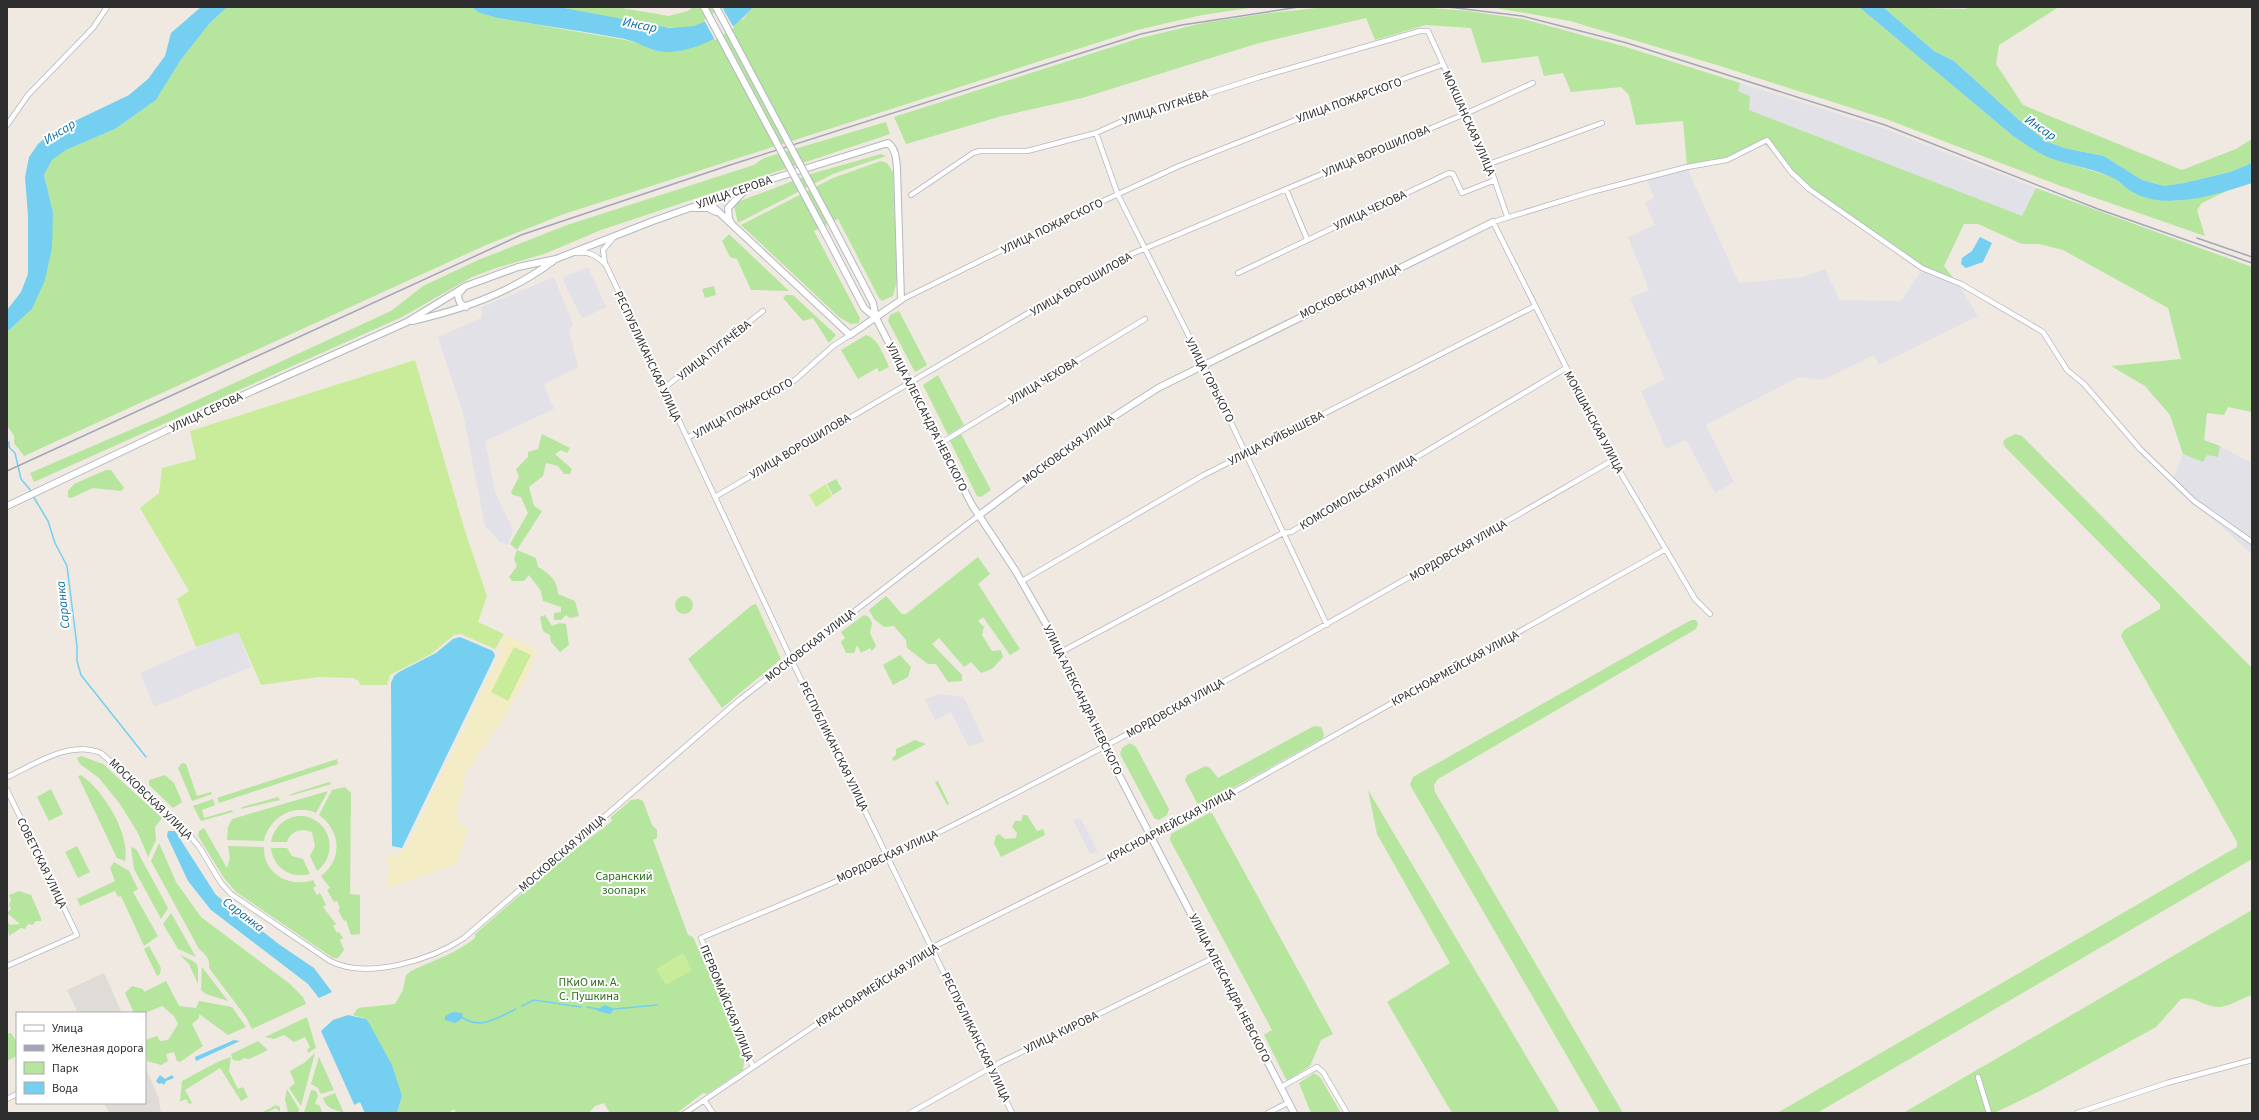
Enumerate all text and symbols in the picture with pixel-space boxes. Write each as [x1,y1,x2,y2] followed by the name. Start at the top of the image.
[621,13,659,37] water label: Инсар
[1438,68,1500,179] street label: МОКШАНСКАЯ УЛИЦА
[1294,73,1404,128] street label: УЛИЦА ПОЖАРСКОГО
[1120,85,1211,129] street label: УЛИЦА ПУГАЧЁВА
[2021,111,2060,145] water label: Инсар
[40,115,79,149] water label: Инсар
[1320,121,1433,182] street label: УЛИЦА ВОРОШИЛОВА
[694,171,775,213] street label: УЛИЦА СЕРОВА
[1331,186,1410,235] street label: УЛИЦА ЧЕХОВА
[998,194,1106,259] street label: УЛИЦА ПОЖАРСКОГО
[1027,248,1136,320] street label: УЛИЦА ВОРОШИЛОВА
[1297,259,1404,323] street label: МОСКОВСКАЯ УЛИЦА
[610,288,686,425] street label: РЕСПУБЛИКАНСКАЯ УЛИЦА
[674,316,755,385] street label: УЛИЦА ПУГАЧЁВА
[1181,335,1238,426] street label: УЛИЦА ГОРЬКОГО
[882,340,972,495] street label: УЛИЦА АЛЕКСАНДРА НЕВСКОГО
[1005,354,1082,409] street label: УЛИЦА ЧЕХОВА
[1559,368,1628,477] street label: МОКШАНСКАЯ УЛИЦА
[690,374,796,443] street label: УЛИЦА ПОЖАРСКОГО
[167,388,246,437] street label: УЛИЦА СЕРОВА
[1225,407,1327,470] street label: УЛИЦА КУЙБЫШЕВА
[747,409,854,483] street label: УЛИЦА ВОРОШИЛОВА
[1019,410,1118,489] street label: МОСКОВСКАЯ УЛИЦА
[1297,450,1420,534] street label: КОМСОМОЛЬСКАЯ УЛИЦА
[1406,515,1510,585] street label: МОРДОВСКАЯ УЛИЦА
[52,580,74,630] water label: Саранка
[762,604,859,686] street label: МОСКОВСКАЯ УЛИЦА
[1039,622,1126,778] street label: УЛИЦА АЛЕКСАНДРА НЕВСКОГО
[1389,626,1522,711] street label: КРАСНОАРМЕЙСКАЯ УЛИЦА
[1123,674,1228,742] street label: МОРДОВСКАЯ УЛИЦА
[795,679,873,814] street label: РЕСПУБЛИКАНСКАЯ УЛИЦА
[105,755,197,844] street label: МОСКОВСКАЯ УЛИЦА
[1104,784,1239,867] street label: КРАСНОАРМЕЙСКАЯ УЛИЦА
[515,811,610,896] street label: МОСКОВСКАЯ УЛИЦА
[12,815,71,912] street label: СОВЕТСКАЯ УЛИЦА
[834,825,941,887] street label: МОРДОВСКАЯ УЛИЦА
[595,868,653,899] park label: Саранский зоопарк
[219,893,268,936] water label: Саранка
[1185,911,1275,1066] street label: УЛИЦА АЛЕКСАНДРА НЕВСКОГО
[813,939,942,1032] street label: КРАСНОАРМЕЙСКАЯ УЛИЦА
[695,943,758,1064] street label: ПЕРВОМАЙСКАЯ УЛИЦА
[937,970,1015,1105] street label: РЕСПУБЛИКАНСКАЯ УЛИЦА
[558,974,620,1005] park label: ПКиО им. А. С. Пушкина
[1021,1007,1102,1058] street label: УЛИЦА КИРОВА
[16,1012,146,1104] legend
[52,1020,83,1037] text: Улица
[52,1040,144,1057] text: Железная дорога
[52,1060,78,1077] text: Парк
[52,1080,78,1097] text: Вода

